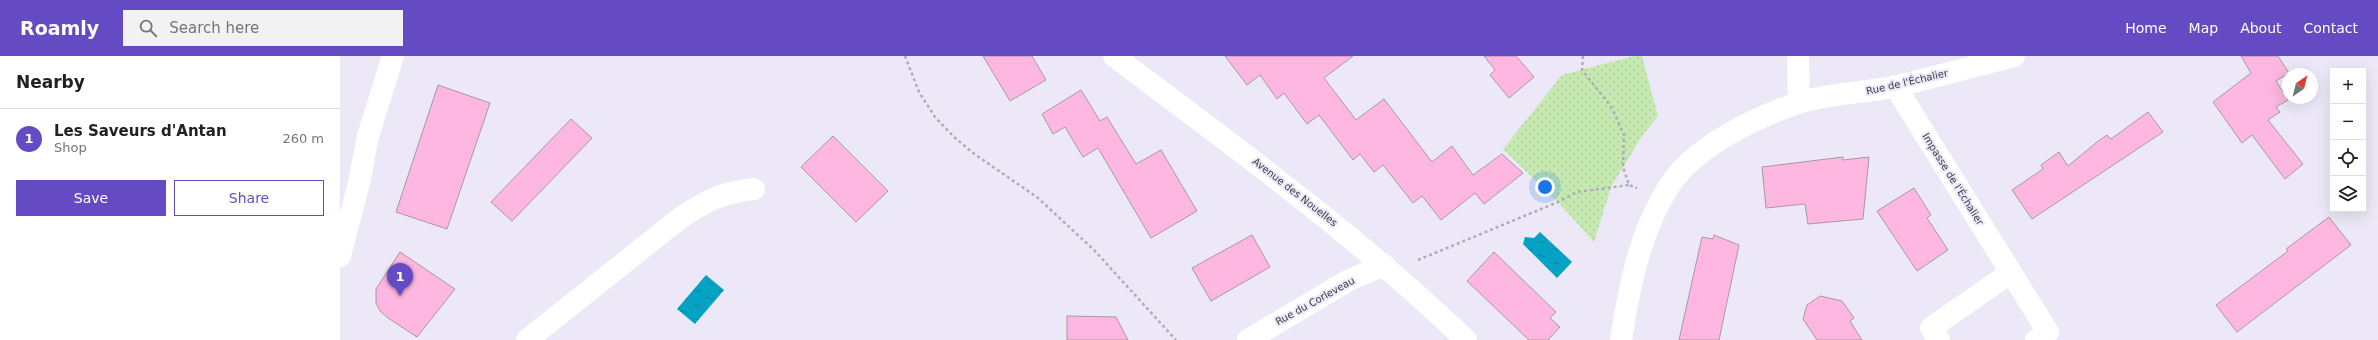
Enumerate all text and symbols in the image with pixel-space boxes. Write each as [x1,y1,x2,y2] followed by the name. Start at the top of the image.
[123,10,403,46] search box
[20,17,99,39] text: Roamly
[137,17,159,39] icon: search
[169,19,259,37] text: Search here
[2125,20,2167,36] text: Home
[2189,20,2218,36] text: Map
[2240,20,2282,36] text: About
[2304,20,2358,36] text: Contact
[1865,66,1950,97] street label: Rue de l'Échalier
[2282,68,2318,104] north arrow
[2330,68,2366,212] map controls
[2330,68,2366,104] button: +
[16,72,85,92] text: Nearby
[2330,104,2366,140] button: −
[54,122,227,140] text: Les Saveurs d'Antan
[24,131,34,146] text: 1
[282,131,324,146] text: 260 m
[1920,131,1987,228] street label: Impasse de l'Échalier
[54,140,87,155] text: Shop
[2330,140,2366,176] button: locate
[1251,156,1339,228] street label: Avenue des Nouelles
[2330,176,2366,212] button: layers
[1535,177,1555,197] your location
[16,180,166,216] button: Save
[174,180,324,216] button: Share
[387,263,413,296] pin: 1
[1274,275,1356,327] street label: Rue du Corleveau

